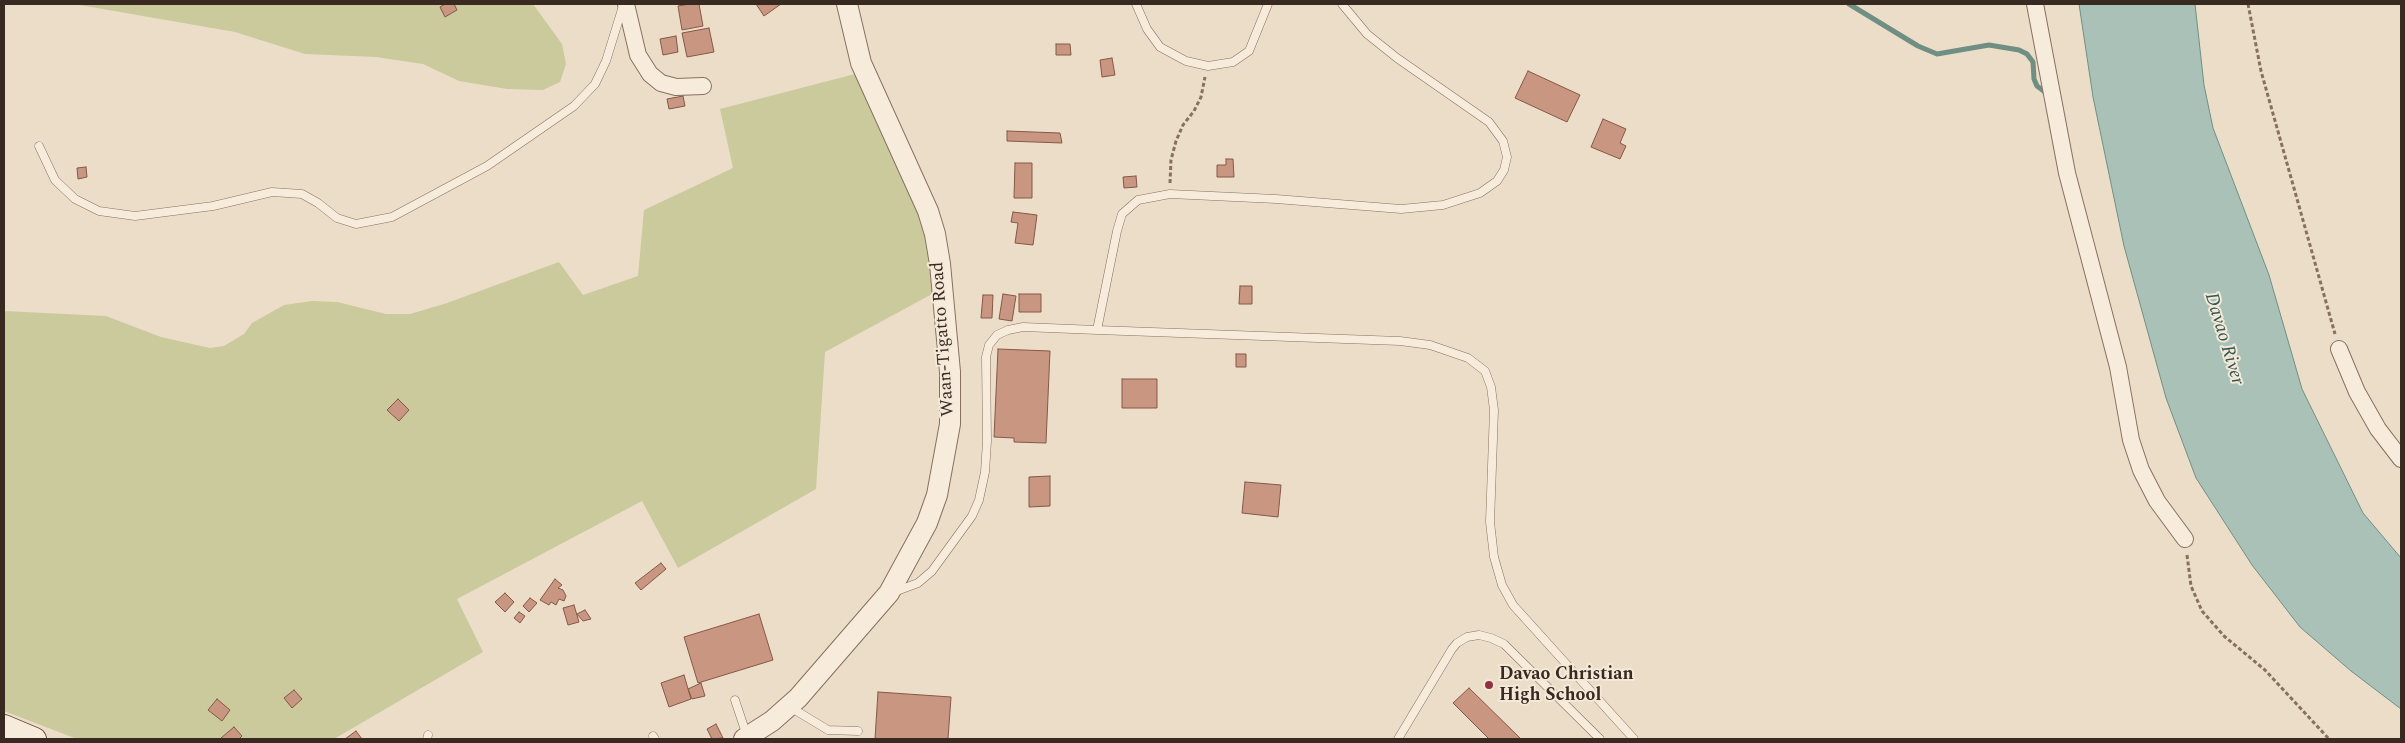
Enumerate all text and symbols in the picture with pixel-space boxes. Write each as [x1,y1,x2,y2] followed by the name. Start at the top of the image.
[928,261,960,417] street label: Waan-Tigatto Road
[2198,290,2248,388] water label: Davao River
[1499,664,1634,706] place label: Davao Christian High School
[1483,679,1495,691] marker: Davao Christian High School

